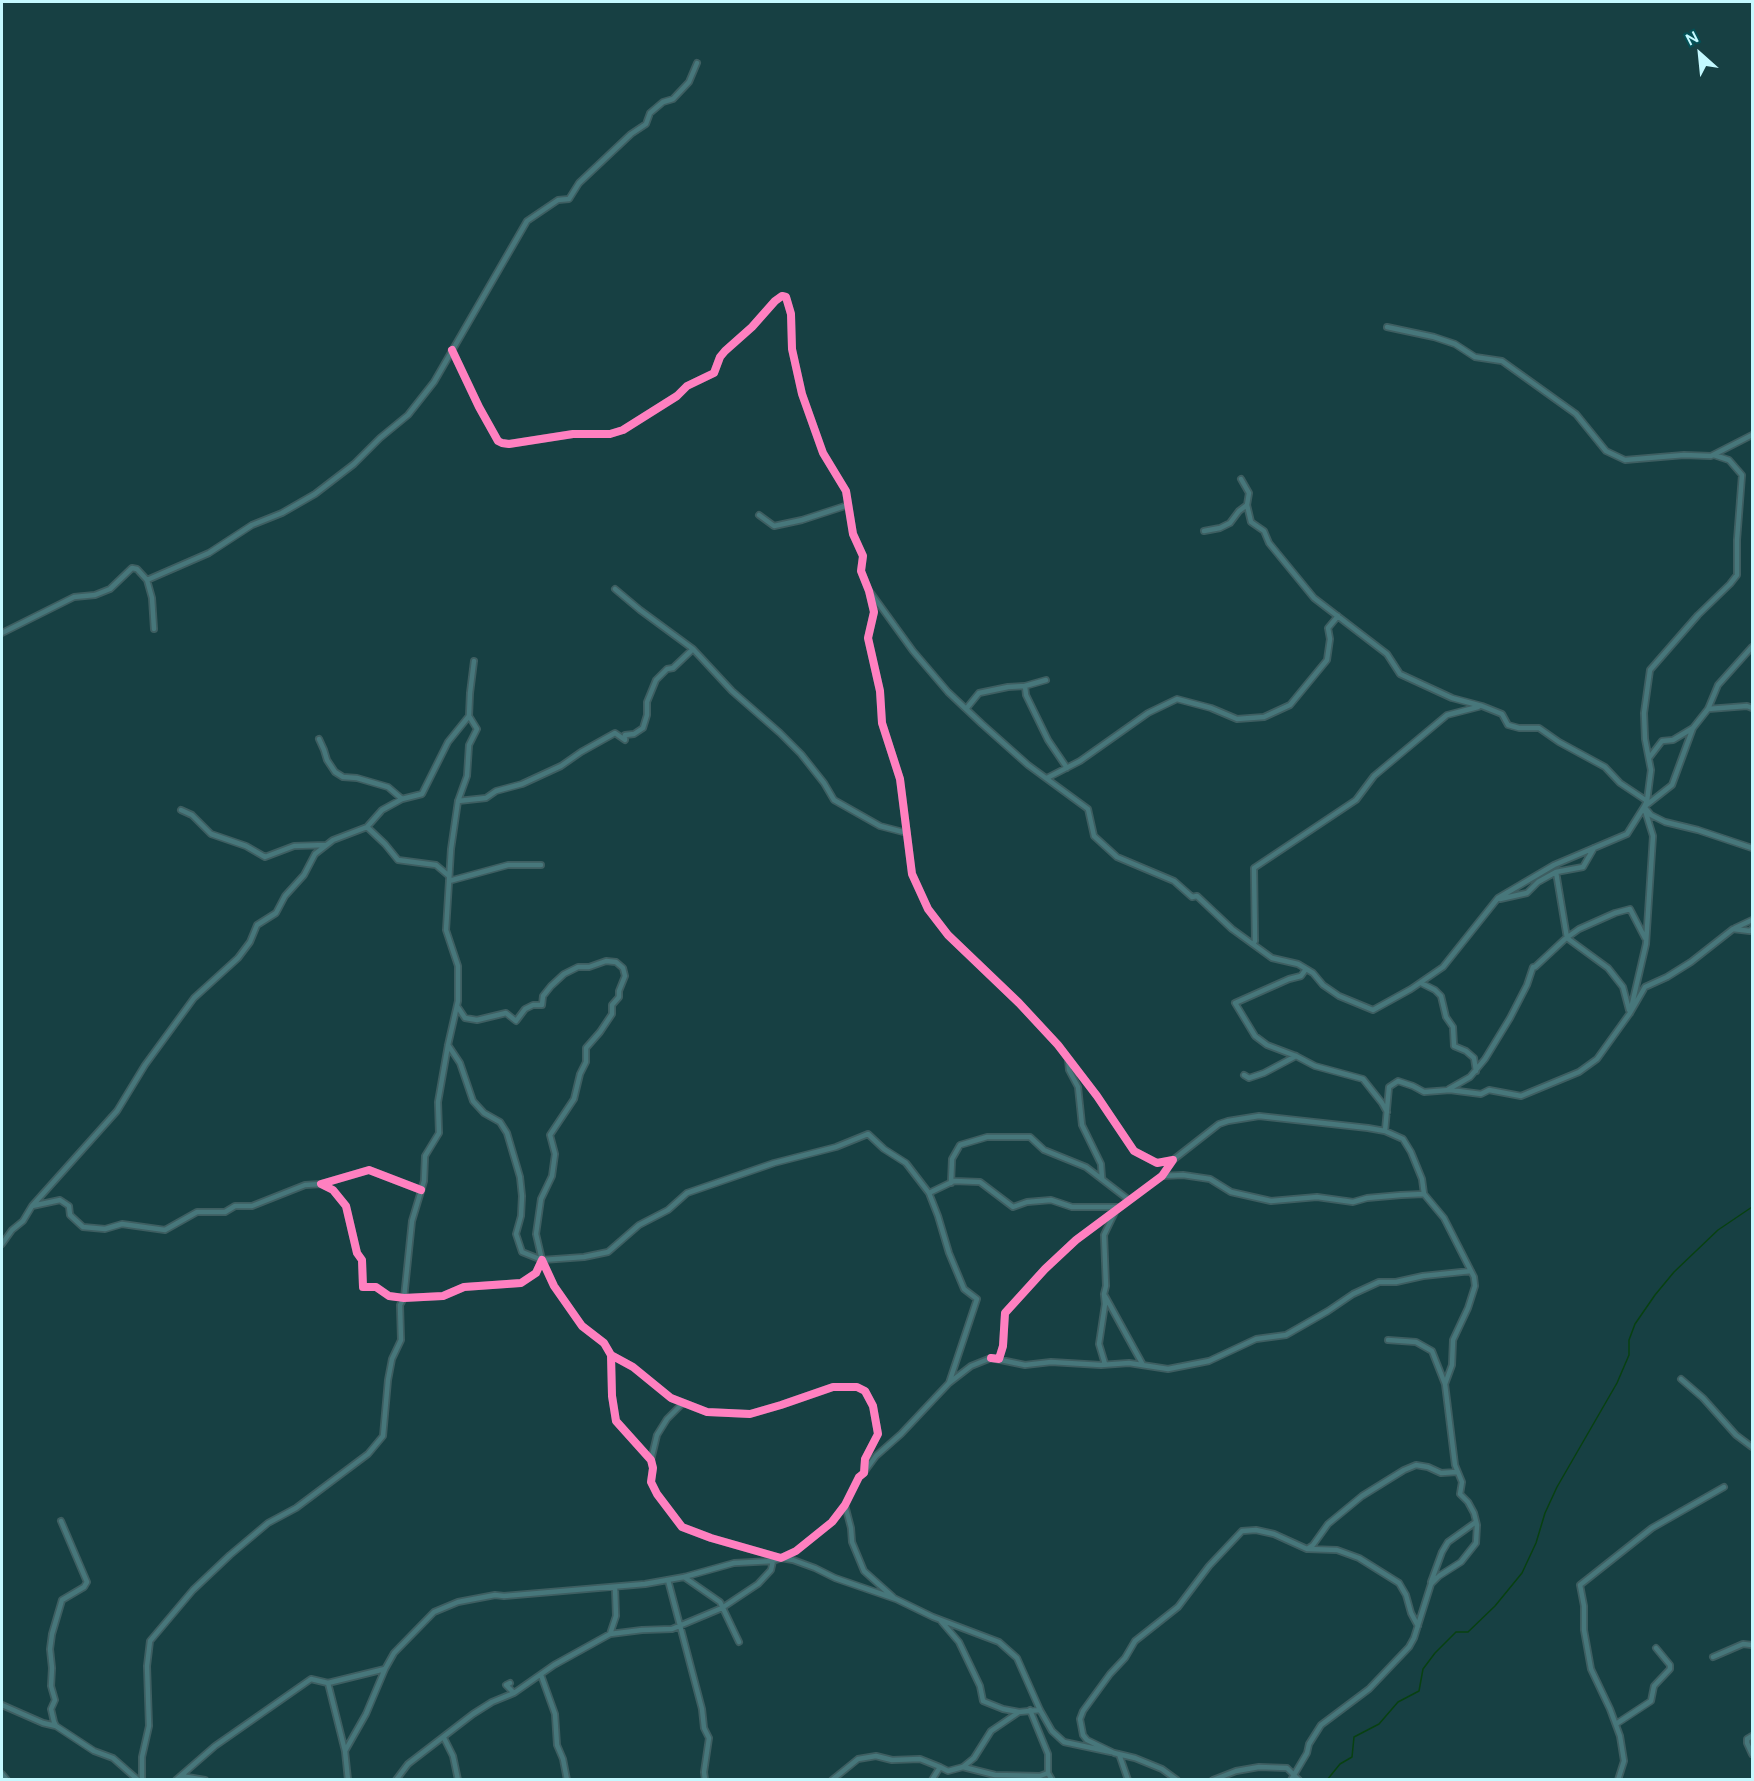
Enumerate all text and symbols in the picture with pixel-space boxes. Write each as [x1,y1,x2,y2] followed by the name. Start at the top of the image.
[1670,24,1730,84] north arrow
[1682,26,1702,50] text: N

